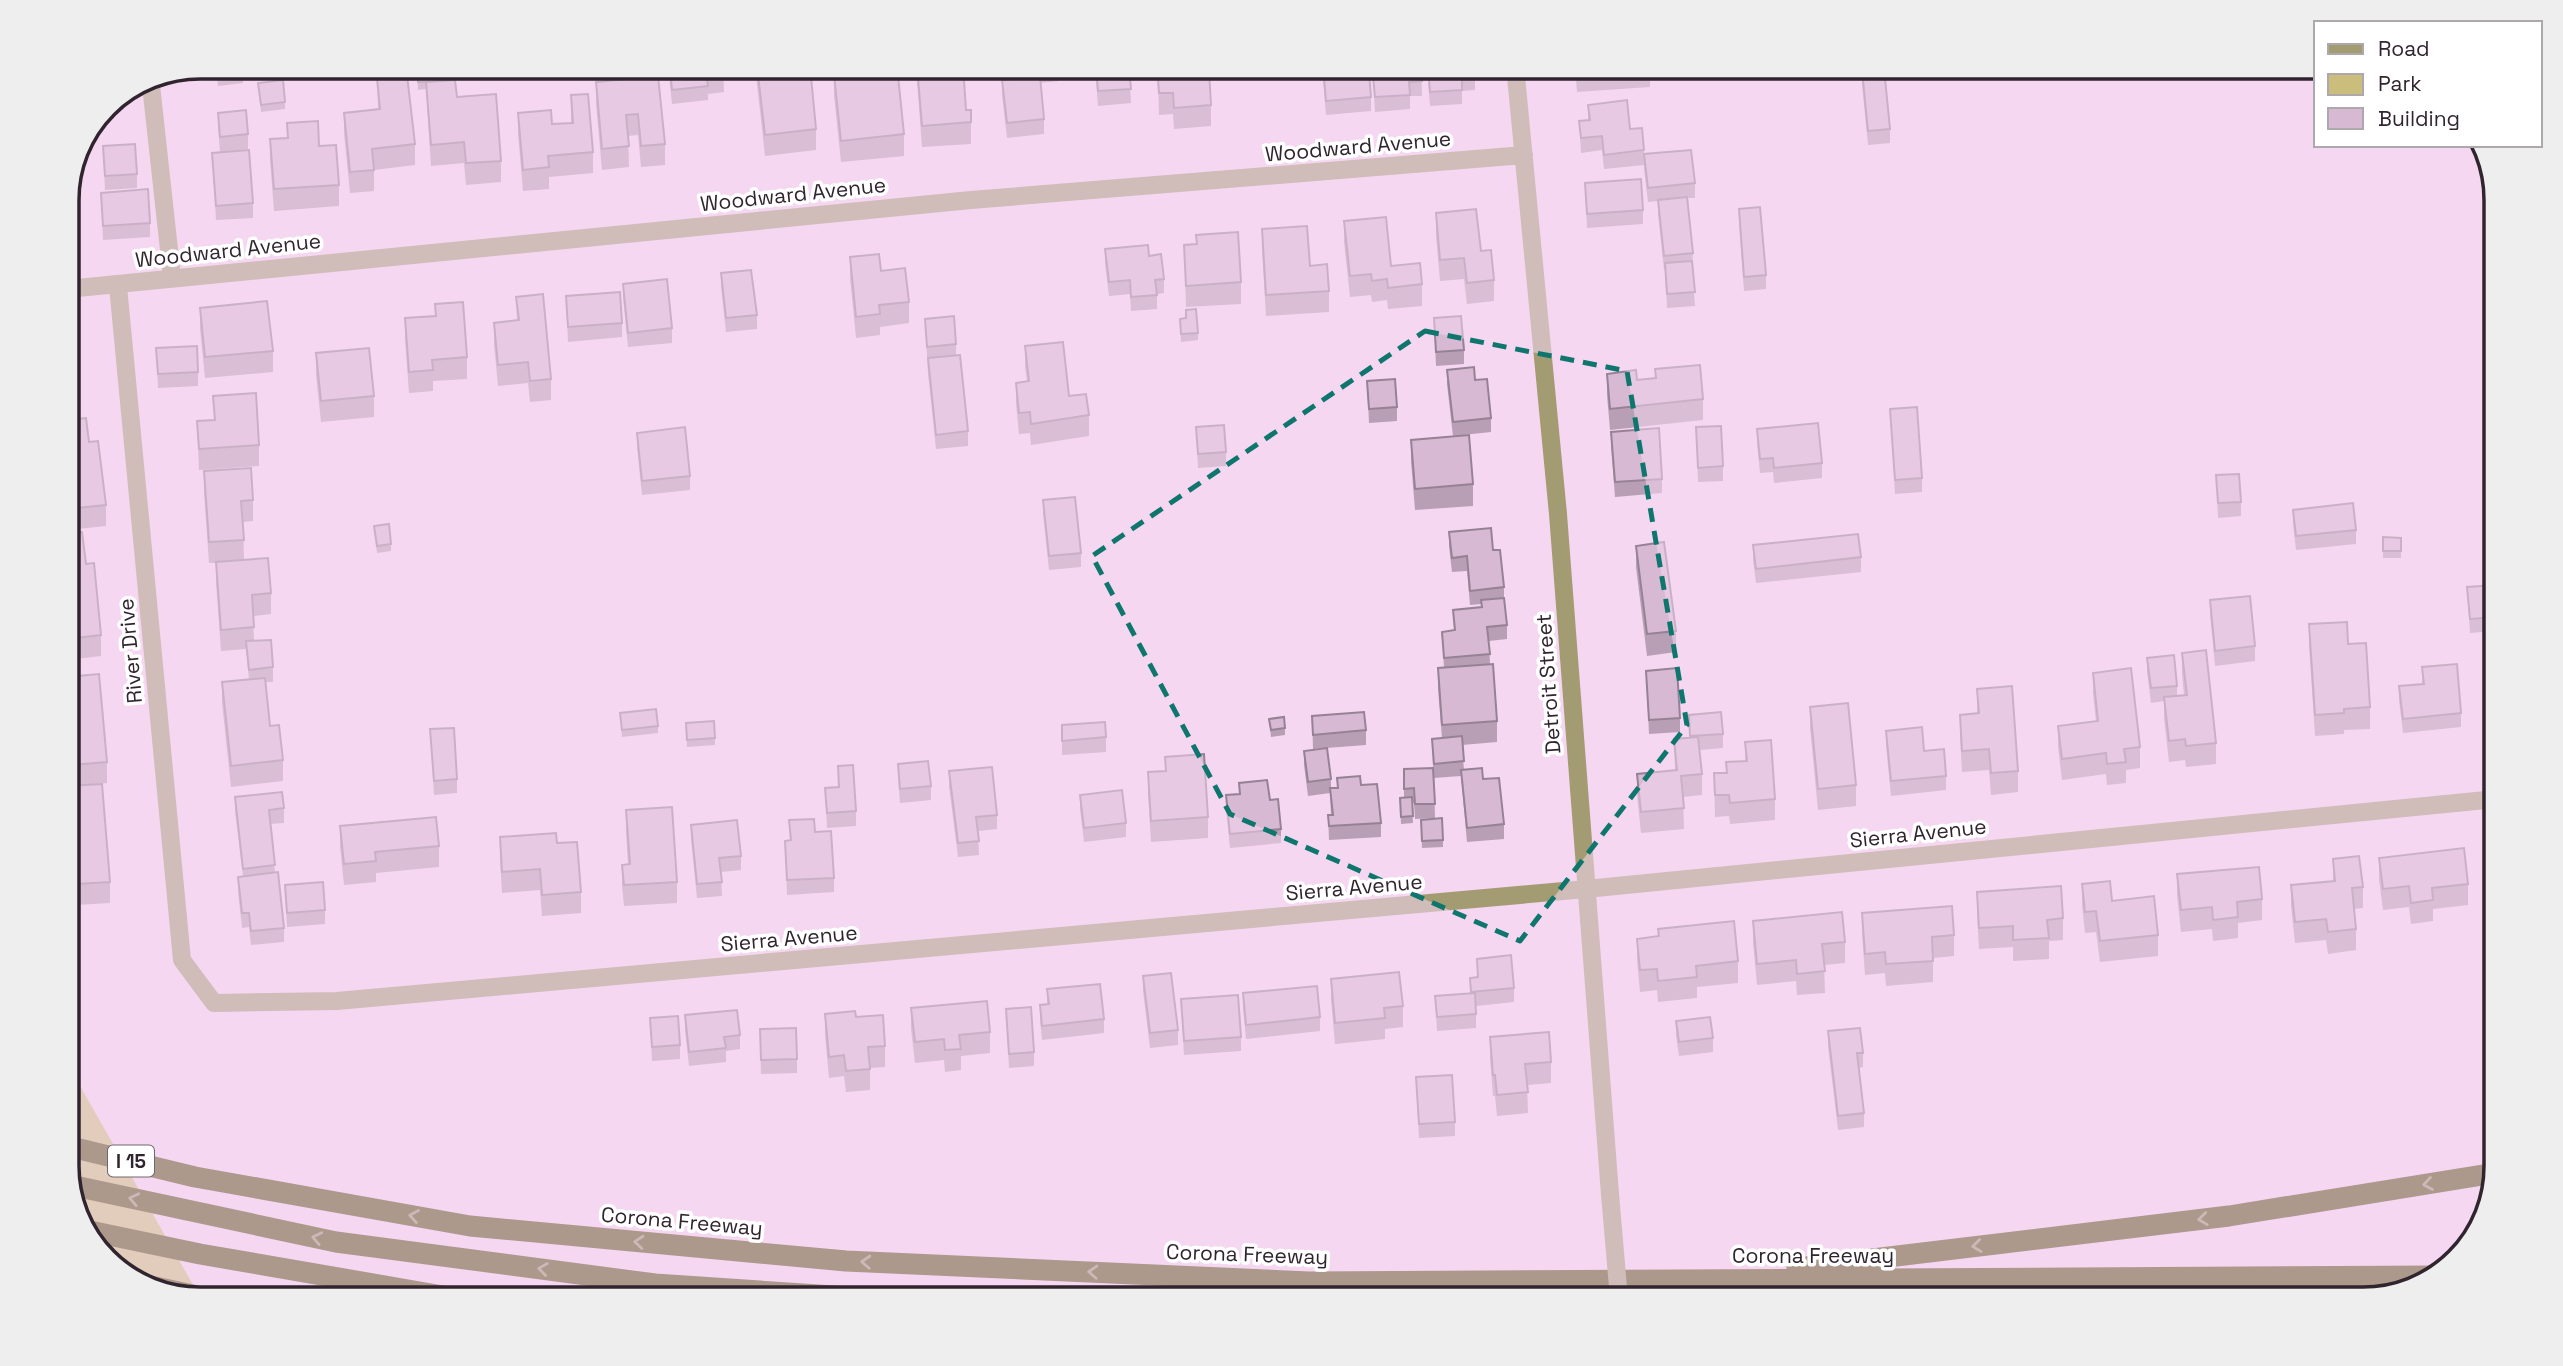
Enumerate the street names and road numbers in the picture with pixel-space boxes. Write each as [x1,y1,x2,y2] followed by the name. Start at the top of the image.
[1264,124,1452,168] street label: Woodward Avenue
[699,171,887,217] street label: Woodward Avenue
[134,227,322,273] street label: Woodward Avenue
[112,597,148,705] street label: River Drive
[1530,613,1566,755] street label: Detroit Street
[1848,812,1988,854] street label: Sierra Avenue
[1284,868,1424,906] street label: Sierra Avenue
[719,919,859,957] street label: Sierra Avenue
[108,1146,154,1176] road number: I 15
[600,1200,764,1242] street label: Corona Freeway
[1165,1238,1329,1270] street label: Corona Freeway
[1732,1242,1894,1269] street label: Corona Freeway

